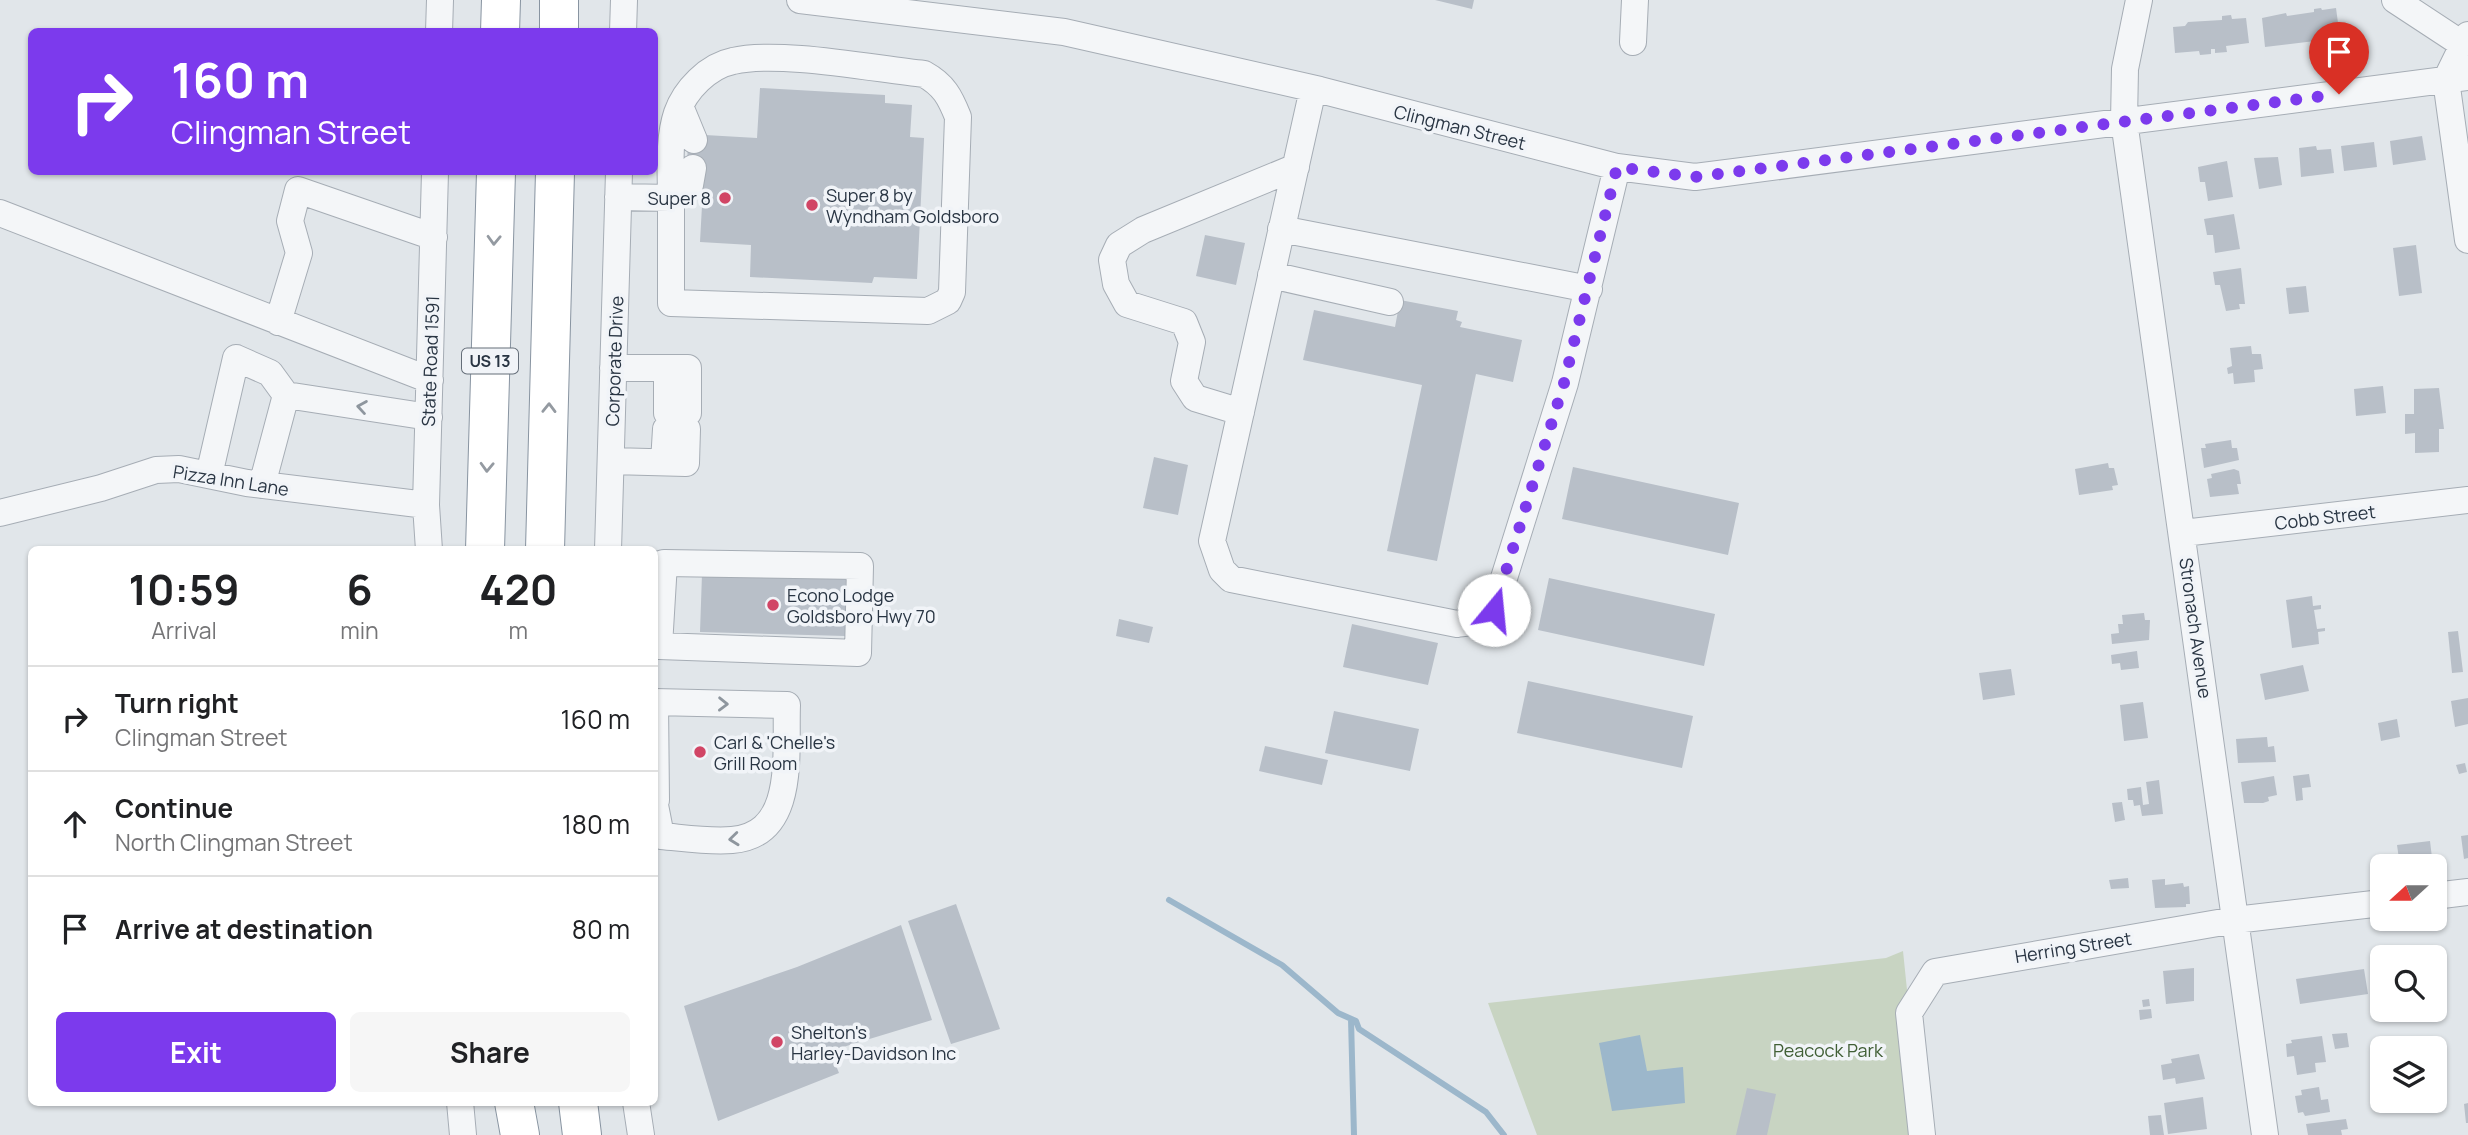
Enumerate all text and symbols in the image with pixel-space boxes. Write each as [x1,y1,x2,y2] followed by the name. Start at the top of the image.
[2309,22,2369,94] pin
[2320,33,2358,71] icon: arrive
[171,46,309,113] text: 160 m
[56,56,147,147] icon: right
[1392,99,1528,155] street label: Clingman Street
[171,110,411,154] text: Clingman Street
[826,183,999,228] place label: Super 8 by Wyndham Goldsboro
[647,186,711,210] place label: Super 8
[717,190,733,206] marker: Super 8
[804,197,820,213] marker: Super 8 by Wyndham Goldsboro
[486,235,502,245] one-way arrow
[416,295,444,427] street label: State Road 1591
[600,295,628,427] street label: Corporate Drive
[462,348,518,374] road number: US 13
[356,400,368,415] one-way arrow
[541,402,557,413] one-way arrow
[171,459,291,501] street label: Pizza Inn Lane
[480,462,495,473] one-way arrow
[2273,499,2377,535] street label: Cobb Street
[2174,556,2218,700] street label: Stronach Avenue
[129,560,240,618] text: 10:59
[346,560,373,618] text: 6
[479,560,557,618] text: 420
[1457,573,1531,647] position arrow
[787,583,936,628] place label: Econo Lodge Goldsboro Hwy 70
[765,597,781,613] marker: Econo Lodge Goldsboro Hwy 70
[151,614,217,646] text: Arrival
[340,614,379,646] text: min
[509,614,528,646] text: m
[115,685,239,721] text: Turn right
[717,696,728,711] one-way arrow
[56,700,94,738] icon: right
[561,701,630,737] text: 160 m
[115,721,288,753] text: Clingman Street
[714,730,835,775] place label: Carl & 'Chelle's Grill Room
[692,744,708,760] marker: Carl & 'Chelle's Grill Room
[115,790,233,826] text: Continue
[56,805,94,843] icon: ahead
[562,806,630,842] text: 180 m
[115,826,353,858] text: North Clingman Street
[728,831,740,846] one-way arrow
[2370,854,2446,931] north arrow
[2370,854,2447,1113] map controls
[56,910,94,948] icon: arrive
[115,911,373,947] text: Arrive at destination
[572,911,630,947] text: 80 m
[2013,926,2133,968] street label: Herring Street
[2370,945,2447,1022] button: search
[56,1012,336,1092] button: Exit
[350,1012,630,1092] button: Share
[791,1020,956,1065] place label: Shelton's Harley-Davidson Inc
[769,1034,785,1050] marker: Shelton's Harley-Davidson Inc
[2370,1036,2447,1113] button: layers
[1773,1038,1884,1062] park label: Peacock Park

